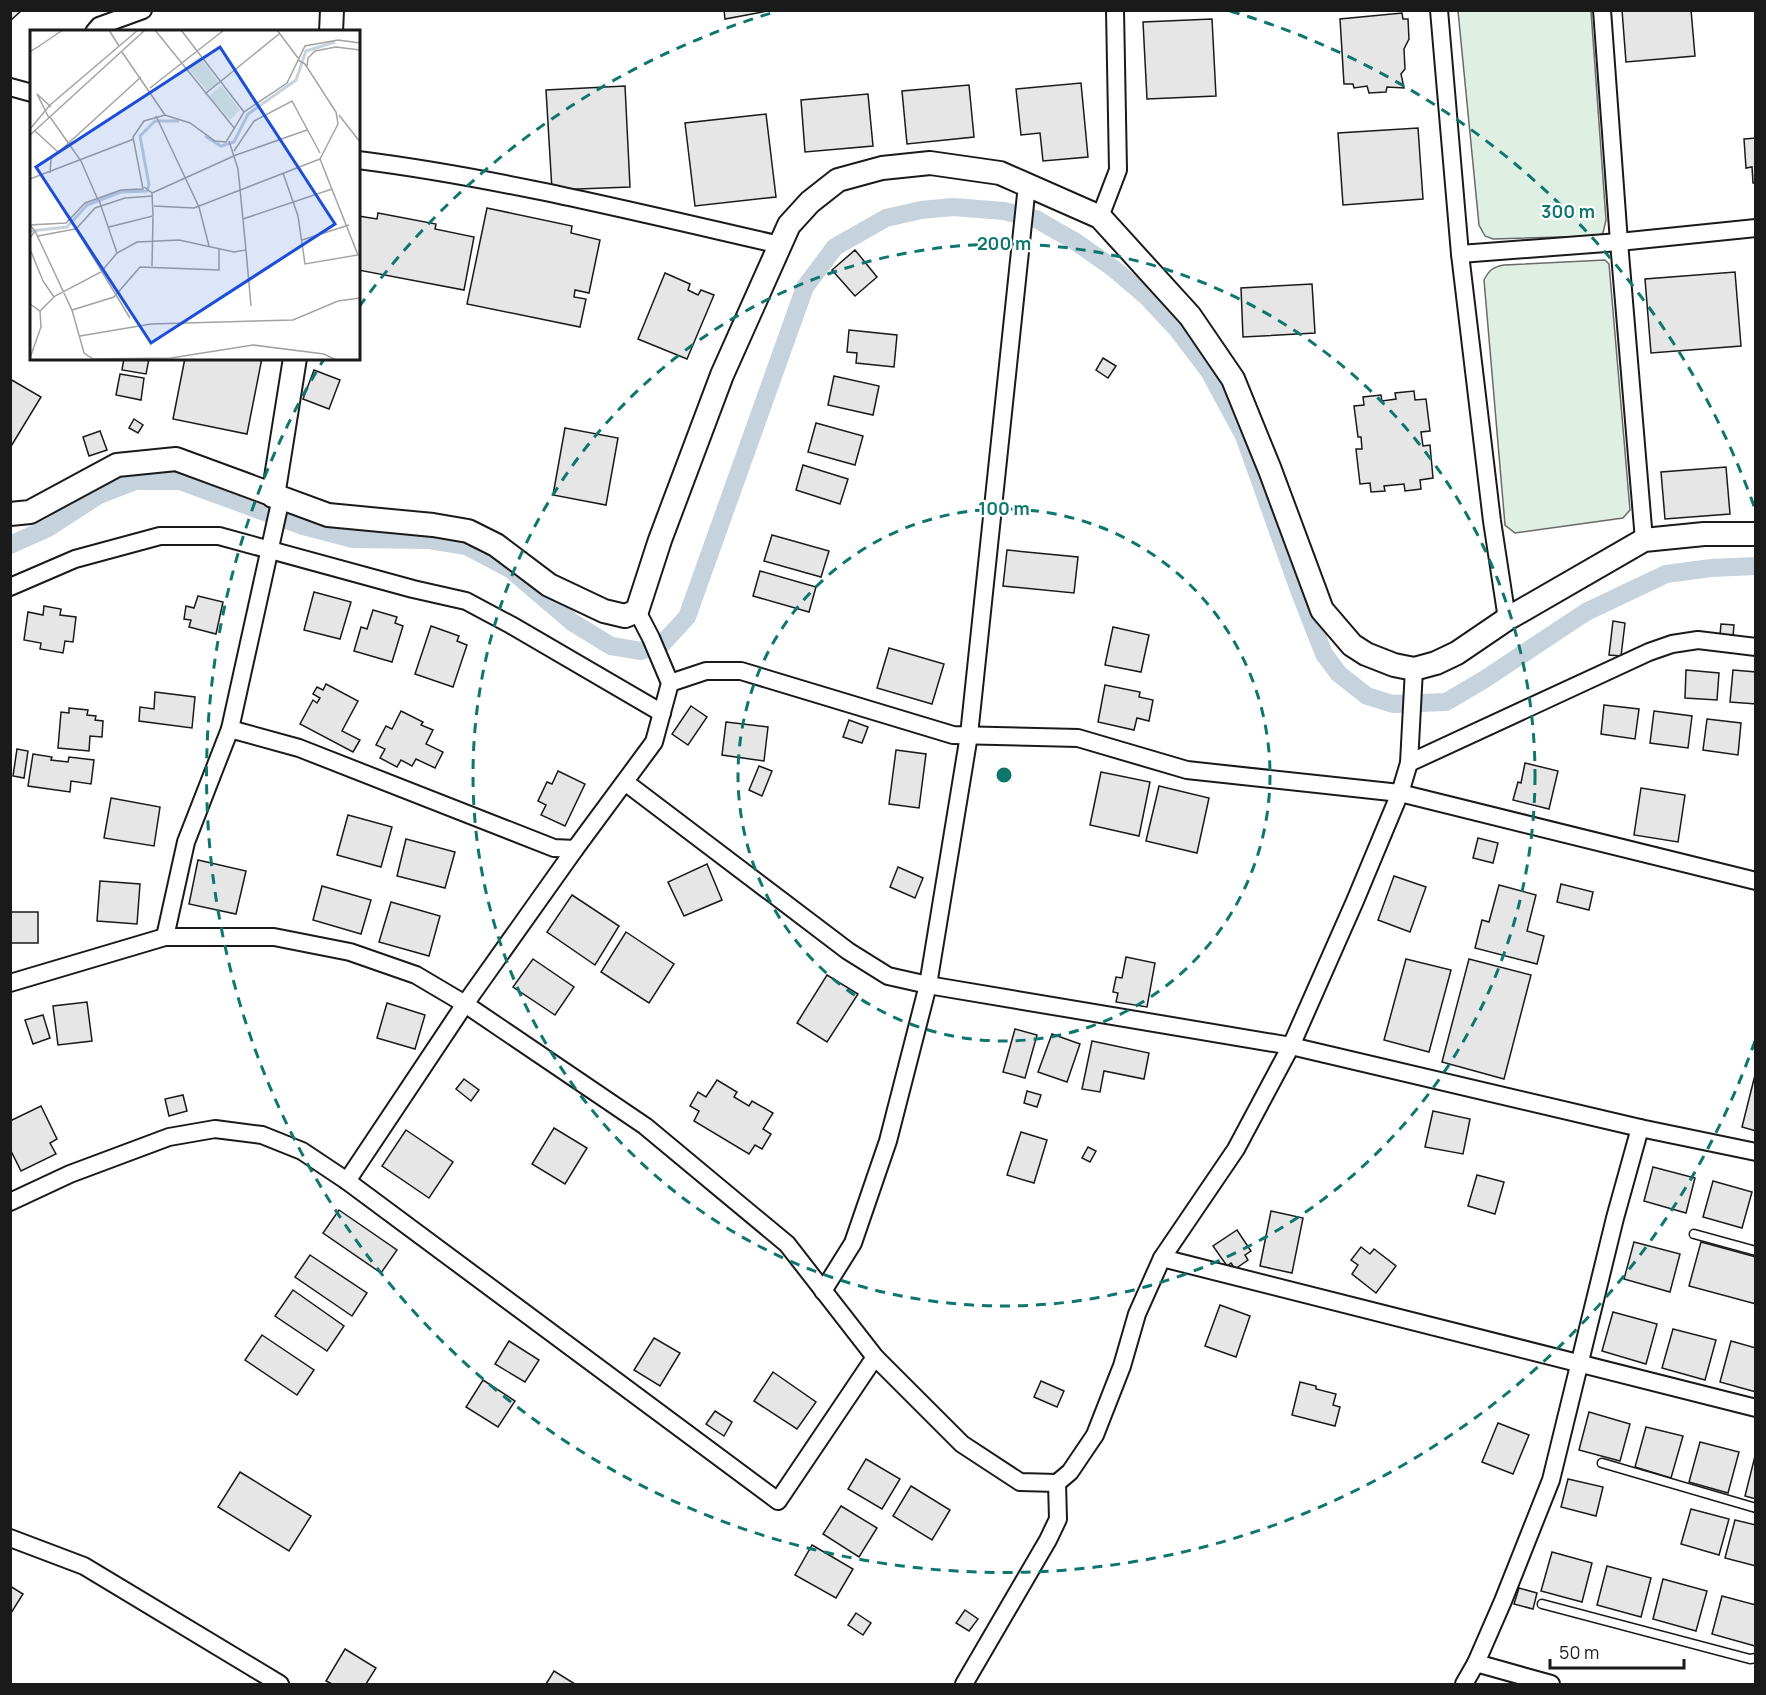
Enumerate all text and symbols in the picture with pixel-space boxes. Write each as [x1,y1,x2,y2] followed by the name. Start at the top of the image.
[30,30,360,360] inset map
[1541,199,1595,223] text: 300 m
[977,231,1031,255] text: 200 m
[978,496,1030,520] text: 100 m
[994,765,1014,785] centre of rings
[1550,1632,1684,1670] scale bar
[1559,1640,1599,1664] text: 50 m

